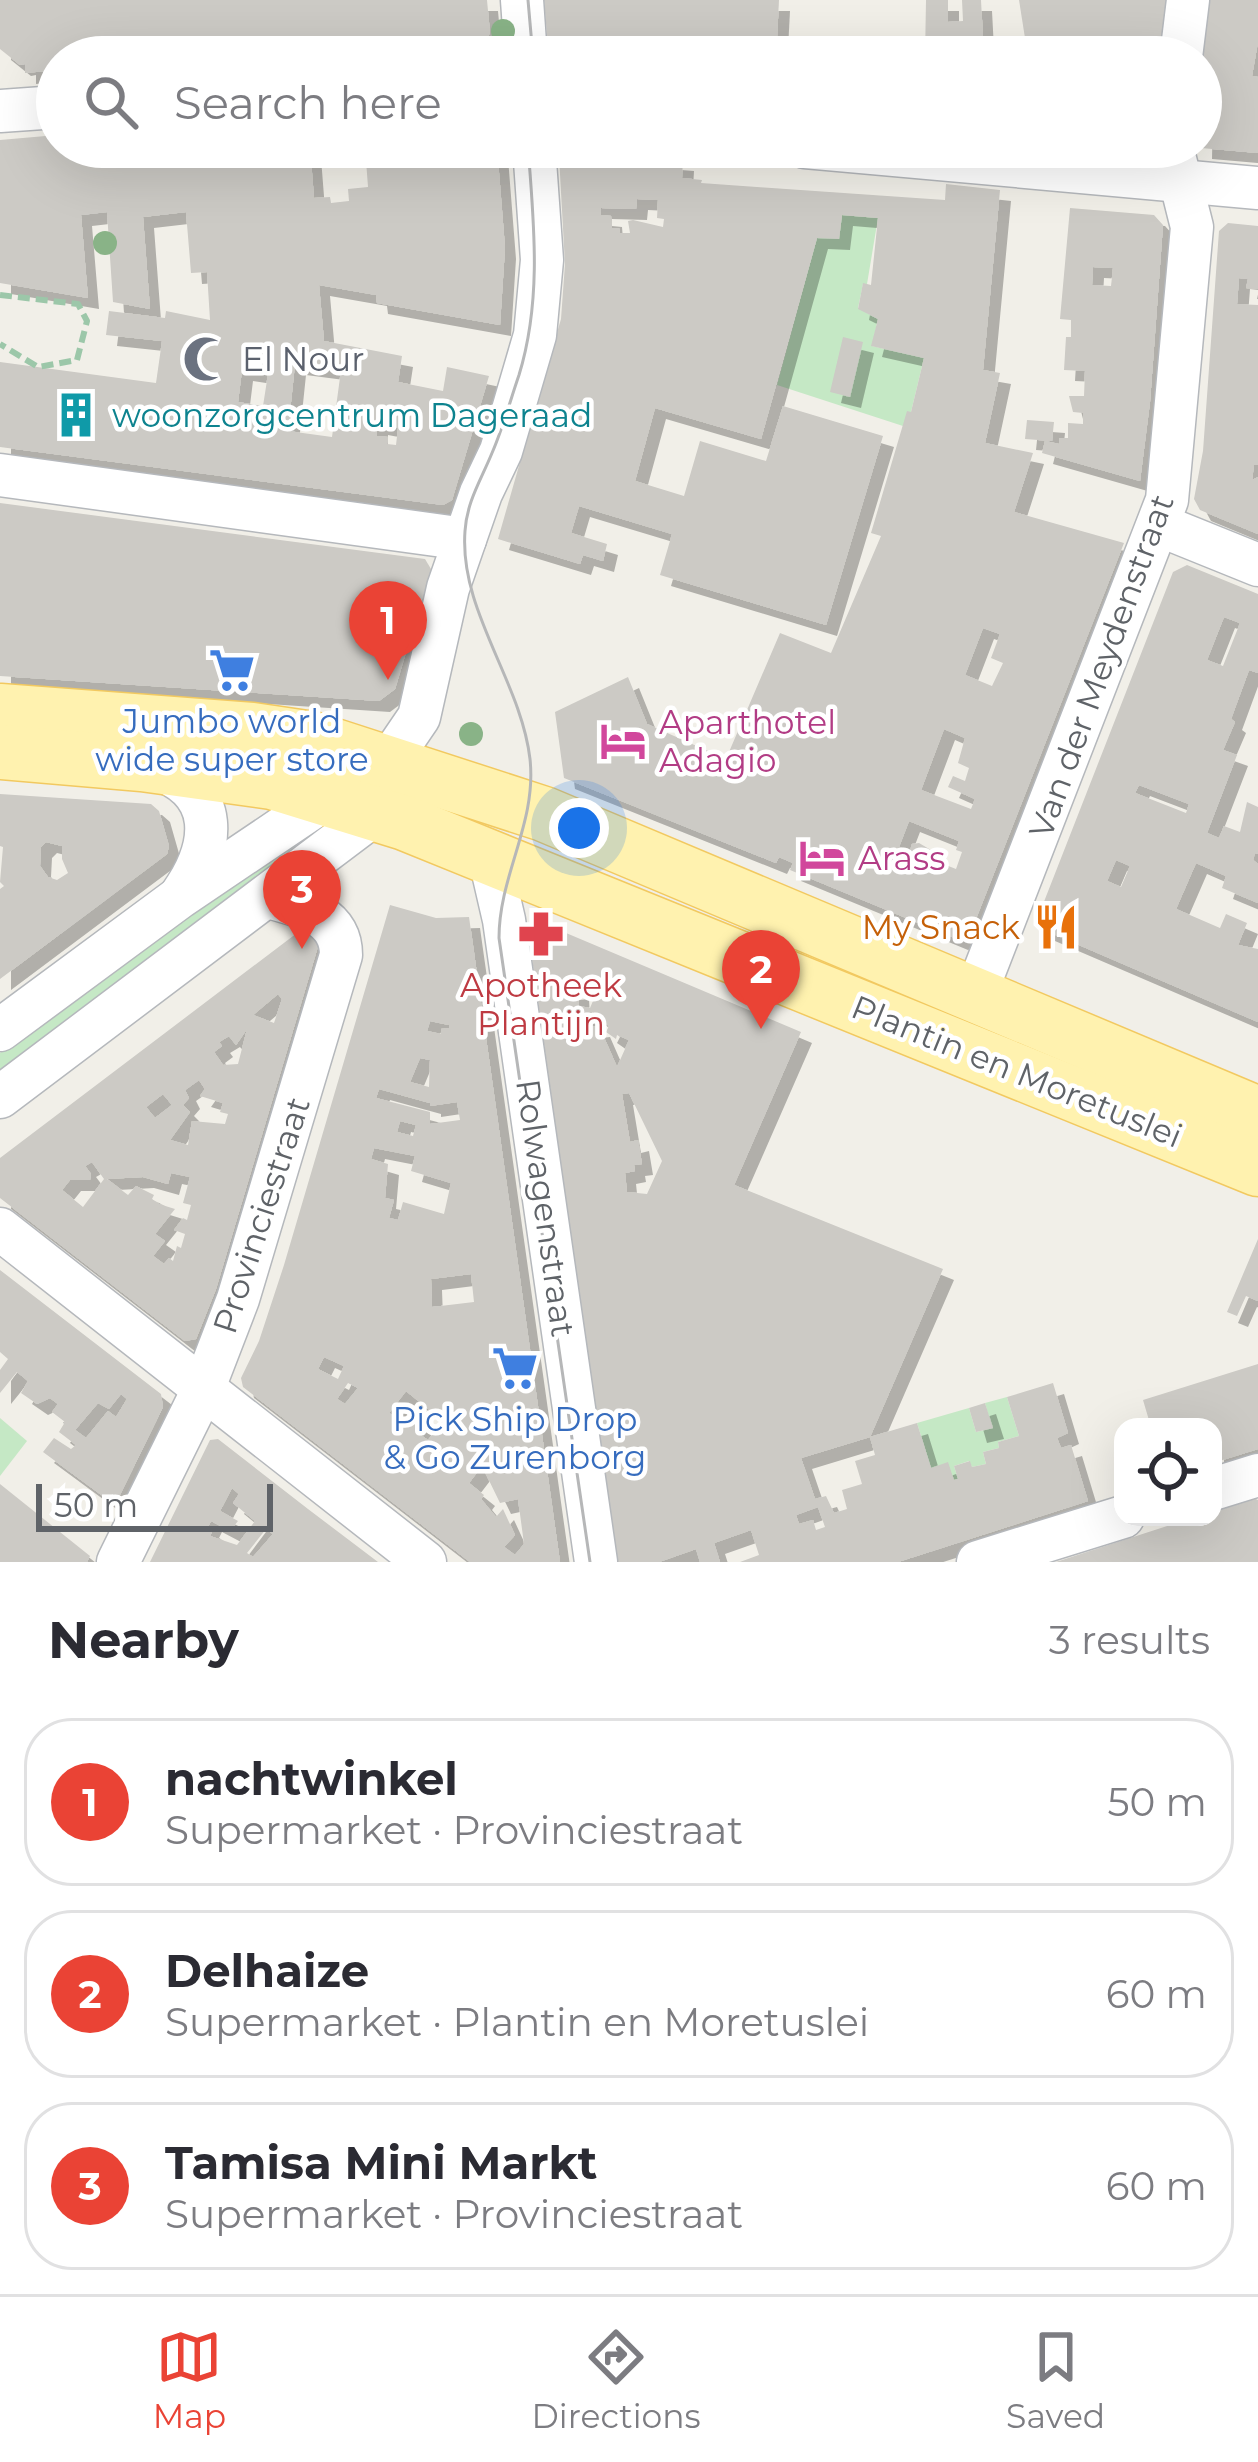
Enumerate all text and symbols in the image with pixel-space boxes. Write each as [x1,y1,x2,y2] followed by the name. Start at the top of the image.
[36,36,1222,168] search box
[78,69,144,135] icon: search
[174,75,442,130] text: Search here
[181,334,231,384] mosque icon: El Nour
[242,339,365,379] place label: El Nour
[51,390,101,440] building icon: woonzorgcentrum Dageraad
[112,395,592,435] place label: woonzorgcentrum Dageraad
[1020,489,1182,843] street label: Van der Meydenstraat
[349,581,427,680] pin: 1
[207,645,257,695] supermarket icon: Jumbo world wide super store
[95,701,369,779] place label: Jumbo world wide super store
[659,702,836,780] place label: Aparthotel Adagio
[598,716,648,766] hotel icon: Aparthotel Adagio
[549,798,609,858] your location
[797,833,847,883] hotel icon: Arass
[858,838,945,878] place label: Arass
[263,850,341,949] pin: 3
[1031,902,1081,952] restaurant icon: My Snack
[862,907,1020,947] place label: My Snack
[516,909,566,959] pharmacy icon: Apotheek Plantijn
[722,930,800,1029] pin: 2
[460,965,622,1043] place label: Apotheek Plantijn
[846,986,1188,1156] street label: Plantin en Moretuslei
[508,1077,584,1339] street label: Rolwagenstraat
[204,1092,318,1338] street label: Provinciestraat
[490,1343,540,1393] supermarket icon: Pick Ship Drop & Go Zurenborg
[384,1399,646,1477] place label: Pick Ship Drop & Go Zurenborg
[1114,1418,1222,1526] map controls
[1114,1418,1222,1526] button: locate
[36,1478,273,1531] scale bar
[54,1485,138,1525] text: 50 m
[48,1609,239,1671] text: Nearby
[1049,1616,1210,1664] text: 3 results
[165,1751,458,1806] text: nachtwinkel
[82,1778,98,1826] text: 1
[1108,1778,1207,1826] text: 50 m
[165,1806,743,1854] text: Supermarket · Provinciestraat
[165,1943,369,1998] text: Delhaize
[78,1970,102,2018] text: 2
[1106,1970,1207,2018] text: 60 m
[165,1998,869,2046] text: Supermarket · Plantin en Moretuslei
[165,2135,597,2190] text: Tamisa Mini Markt
[78,2162,102,2210] text: 3
[1106,2162,1207,2210] text: 60 m
[165,2190,743,2238] text: Supermarket · Provinciestraat
[153,2324,226,2436] tab: Map
[532,2324,701,2436] tab: Directions
[1006,2324,1105,2436] tab: Saved

